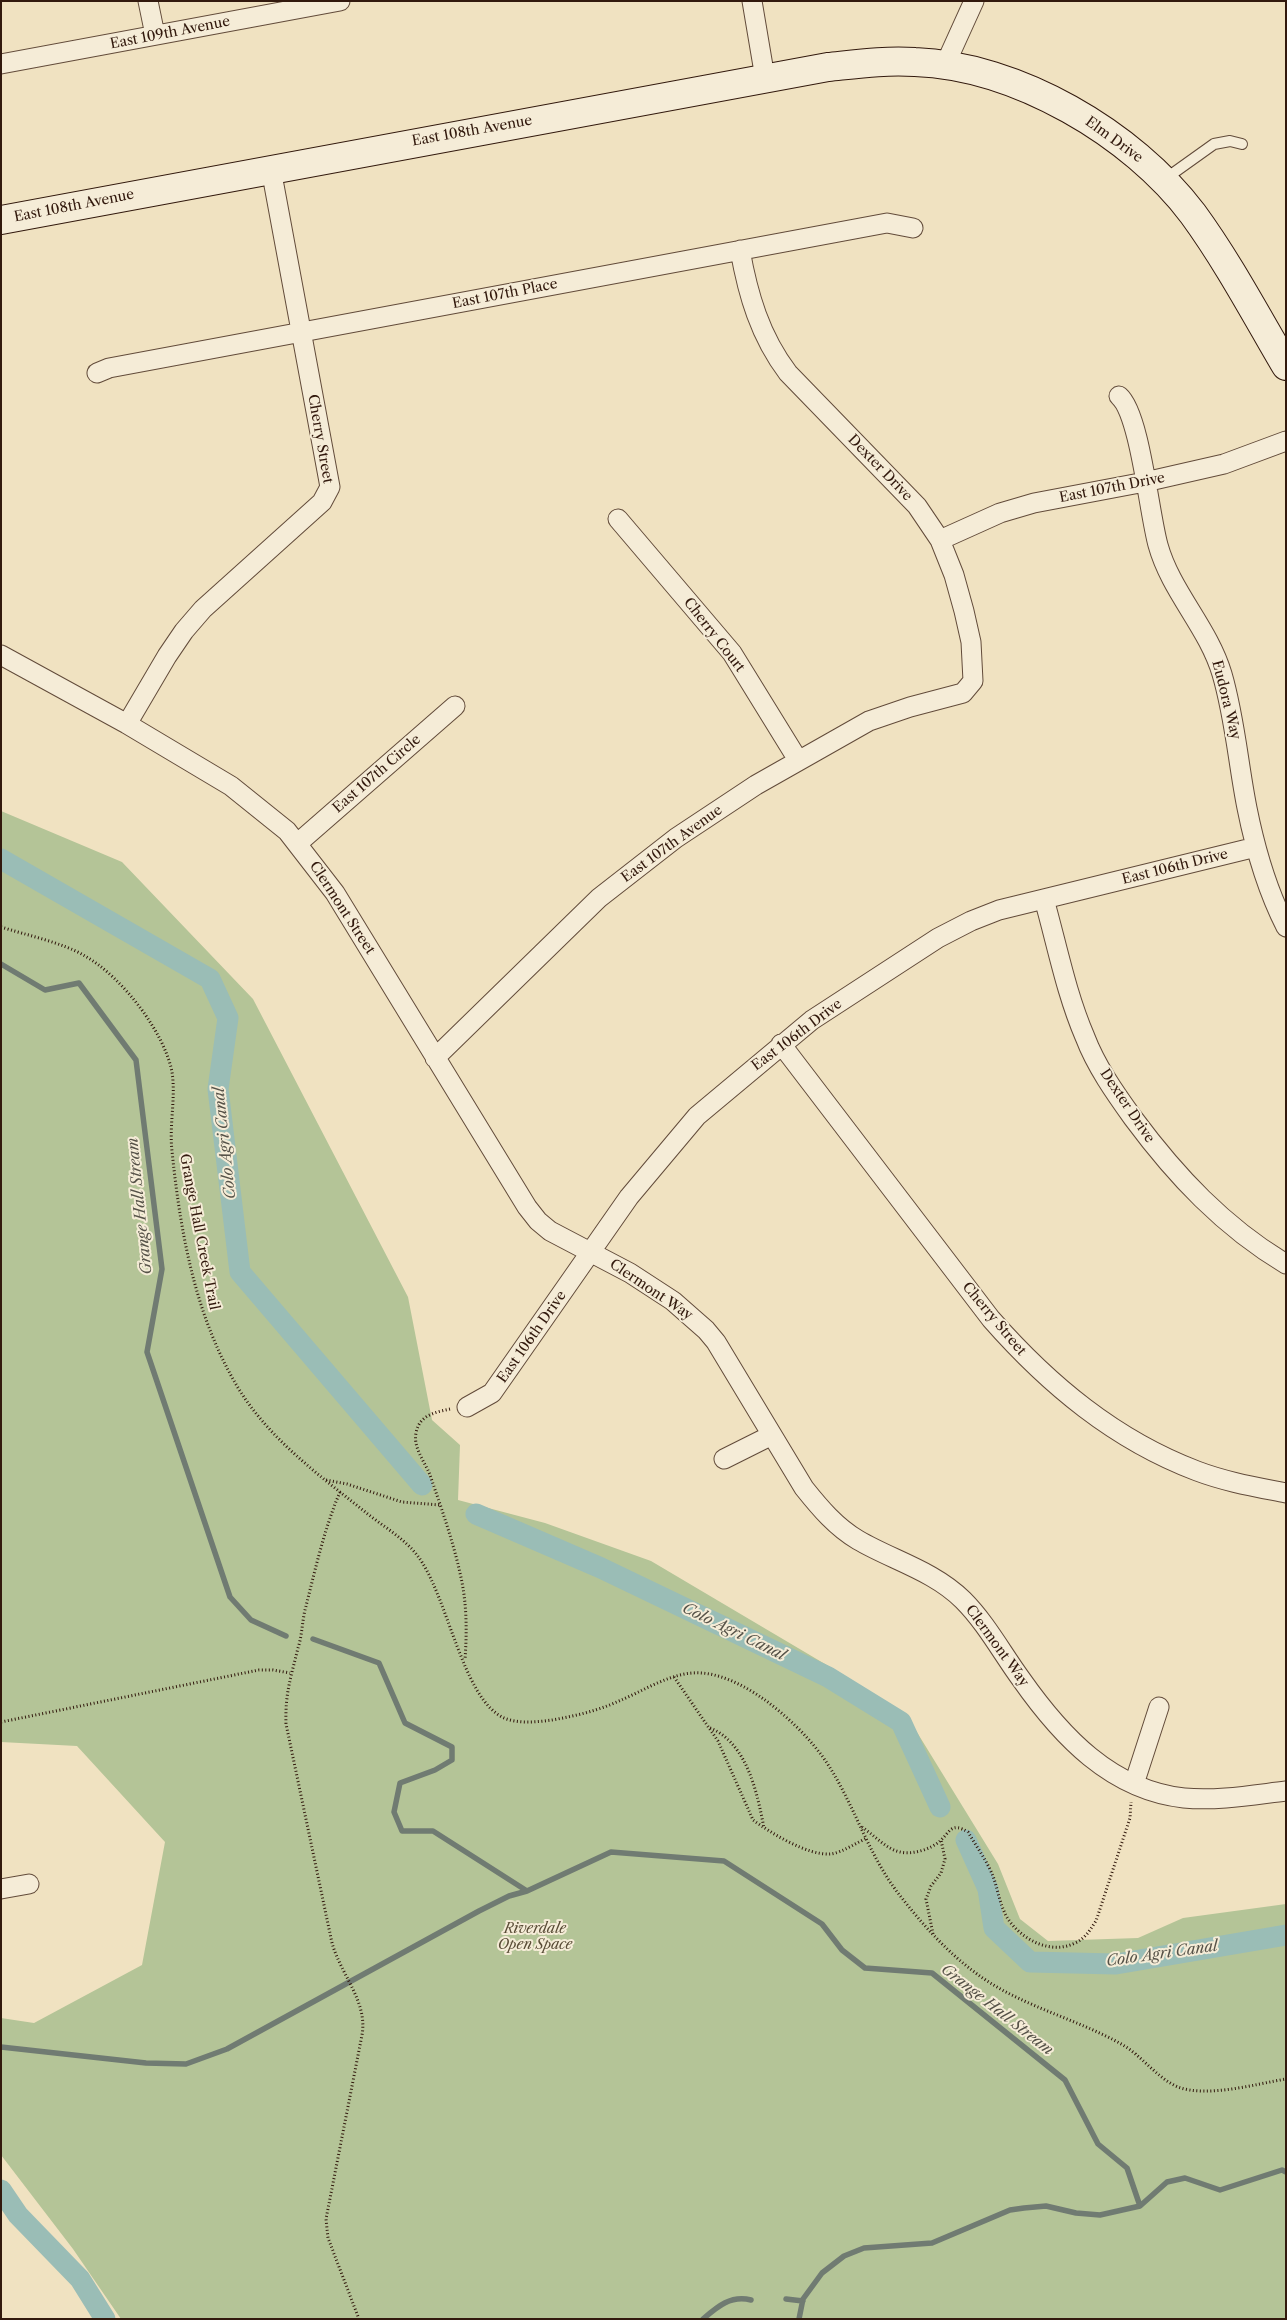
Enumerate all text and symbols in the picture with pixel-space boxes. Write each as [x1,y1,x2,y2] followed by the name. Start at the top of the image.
[109,13,231,53] street label: East 109th Avenue
[410,112,534,150] street label: East 108th Avenue
[1082,114,1146,166] street label: Elm Drive
[13,186,135,226] street label: East 108th Avenue
[451,276,559,312] street label: East 107th Place
[304,393,336,485] street label: Cherry Street
[844,431,916,505] street label: Dexter Drive
[1058,470,1166,506] street label: East 107th Drive
[680,595,748,675] street label: Cherry Court
[1208,659,1244,741] street label: Eudora Way
[330,731,424,817] street label: East 107th Circle
[618,802,726,886] street label: East 107th Avenue
[1120,846,1230,888] street label: East 106th Drive
[306,858,378,958] street label: Clermont Street
[749,996,845,1074] street label: East 106th Drive
[1096,1066,1158,1146] street label: Dexter Drive
[210,1086,240,1200] water label: Colo Agri Canal
[124,1137,156,1275] water label: Grange Hall Stream
[176,1152,222,1312] street label: Grange Hall Creek Trail
[606,1256,696,1324] street label: Clermont Way
[959,1279,1029,1359] street label: Cherry Street
[494,1288,570,1386] street label: East 106th Drive
[679,1599,789,1665] water label: Colo Agri Canal
[962,1602,1032,1690] street label: Clermont Way
[498,1921,572,1954] park label: Riverdale Open Space
[1105,1937,1219,1971] water label: Colo Agri Canal
[937,1961,1057,2059] water label: Grange Hall Stream

